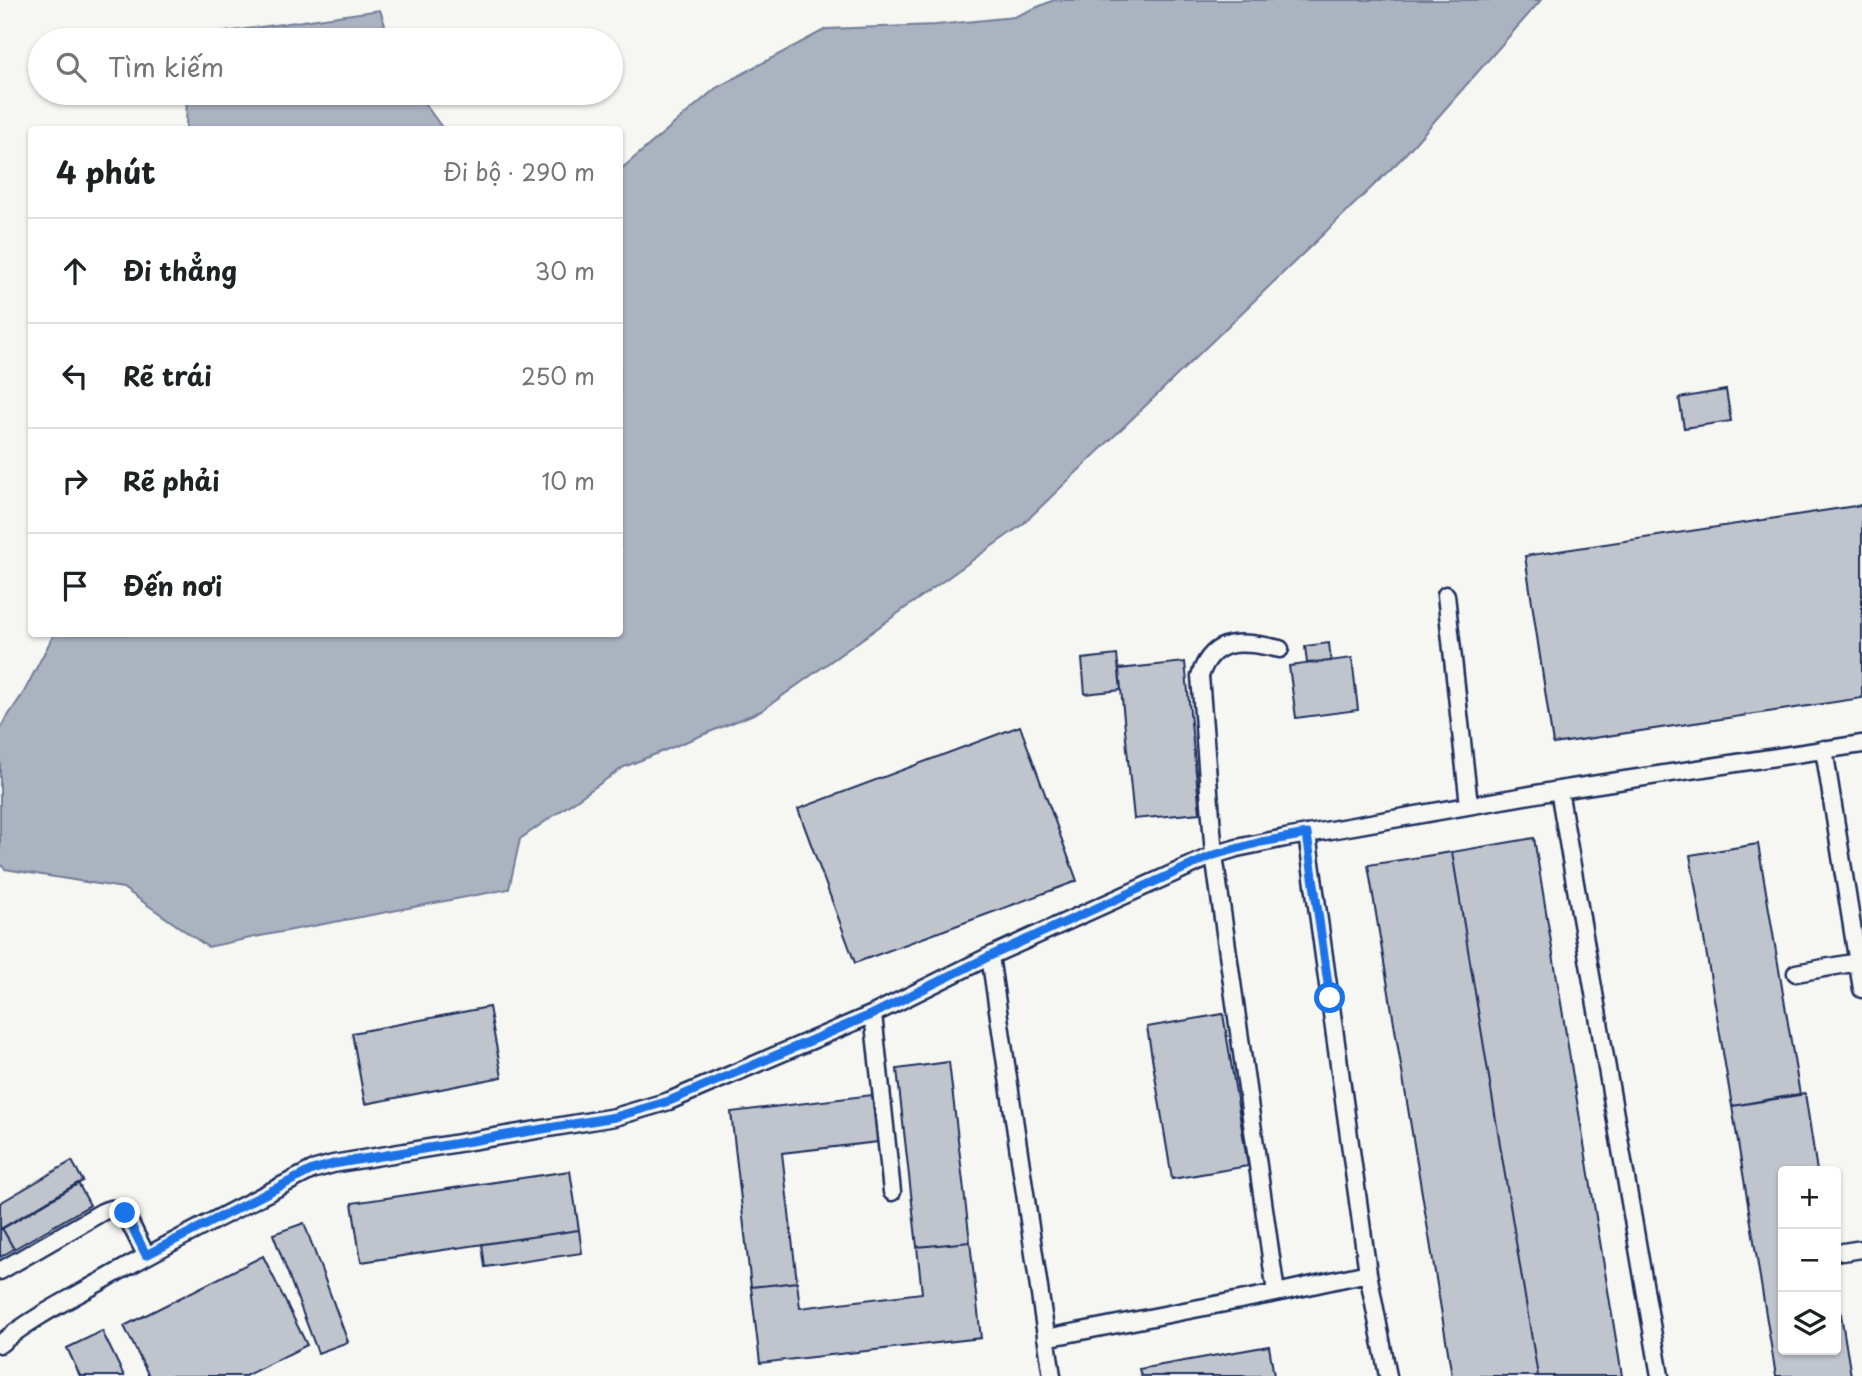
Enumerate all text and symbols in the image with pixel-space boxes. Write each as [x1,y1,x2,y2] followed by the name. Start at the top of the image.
[28,28,623,105] search box
[108,47,224,86] text: Tìm kiếm
[52,48,90,86] icon: search
[56,149,156,194] text: 4 phút
[443,154,595,189] text: Đi bộ · 290 m
[123,251,237,290] text: Đi thẳng
[56,252,94,290] icon: ahead
[534,253,595,288] text: 30 m
[123,356,212,395] text: Rẽ trái
[56,357,94,395] icon: left
[521,358,595,393] text: 250 m
[123,461,220,500] text: Rẽ phải
[56,462,94,500] icon: right
[541,463,595,498] text: 10 m
[123,566,222,605] text: Đến nơi
[56,567,94,605] icon: arrive
[1314,982,1345,1013] route start
[1778,1166,1841,1355] map controls
[1778,1166,1841,1229] button: +
[109,1197,140,1228] route end
[1778,1229,1841,1292] button: −
[1778,1292,1841,1355] button: layers

